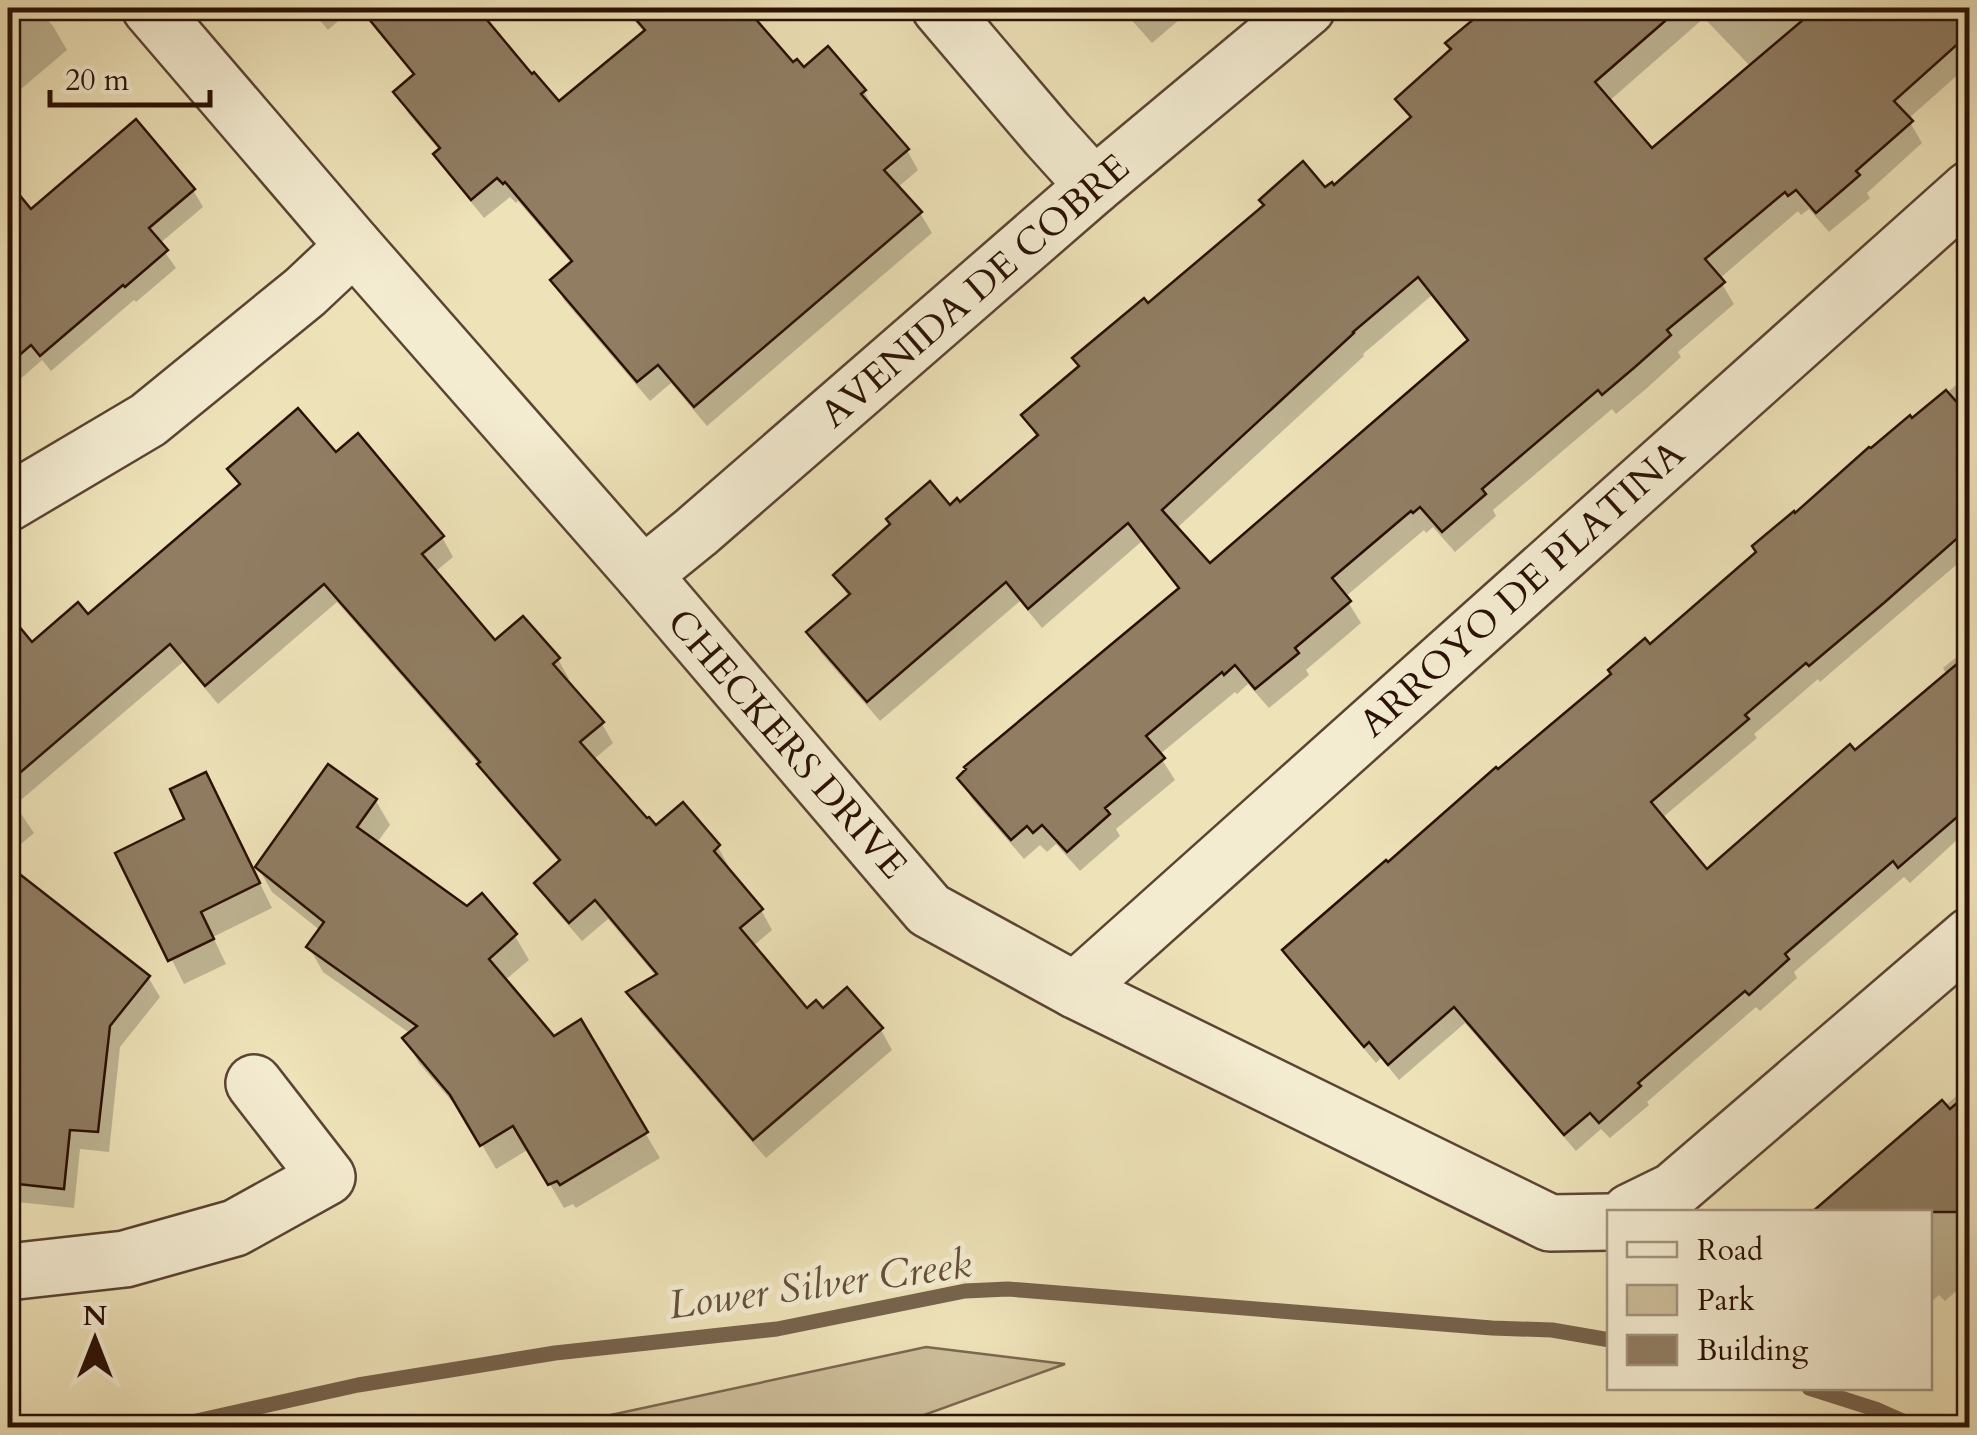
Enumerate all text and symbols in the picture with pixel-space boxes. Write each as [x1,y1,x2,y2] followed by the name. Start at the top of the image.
[50,45,210,107] scale bar
[65,60,130,101] text: 20 m
[809,142,1141,440] street label: AVENIDA DE COBRE
[1348,429,1696,749] street label: ARROYO DE PLATINA
[655,598,919,890] street label: CHECKERS DRIVE
[1607,1210,1932,1390] legend
[1697,1230,1763,1271] text: Road
[665,1237,975,1333] water label: Lower Silver Creek
[1697,1280,1755,1321] text: Park
[45,1290,145,1390] north arrow
[83,1297,107,1335] text: N
[1697,1330,1808,1371] text: Building

